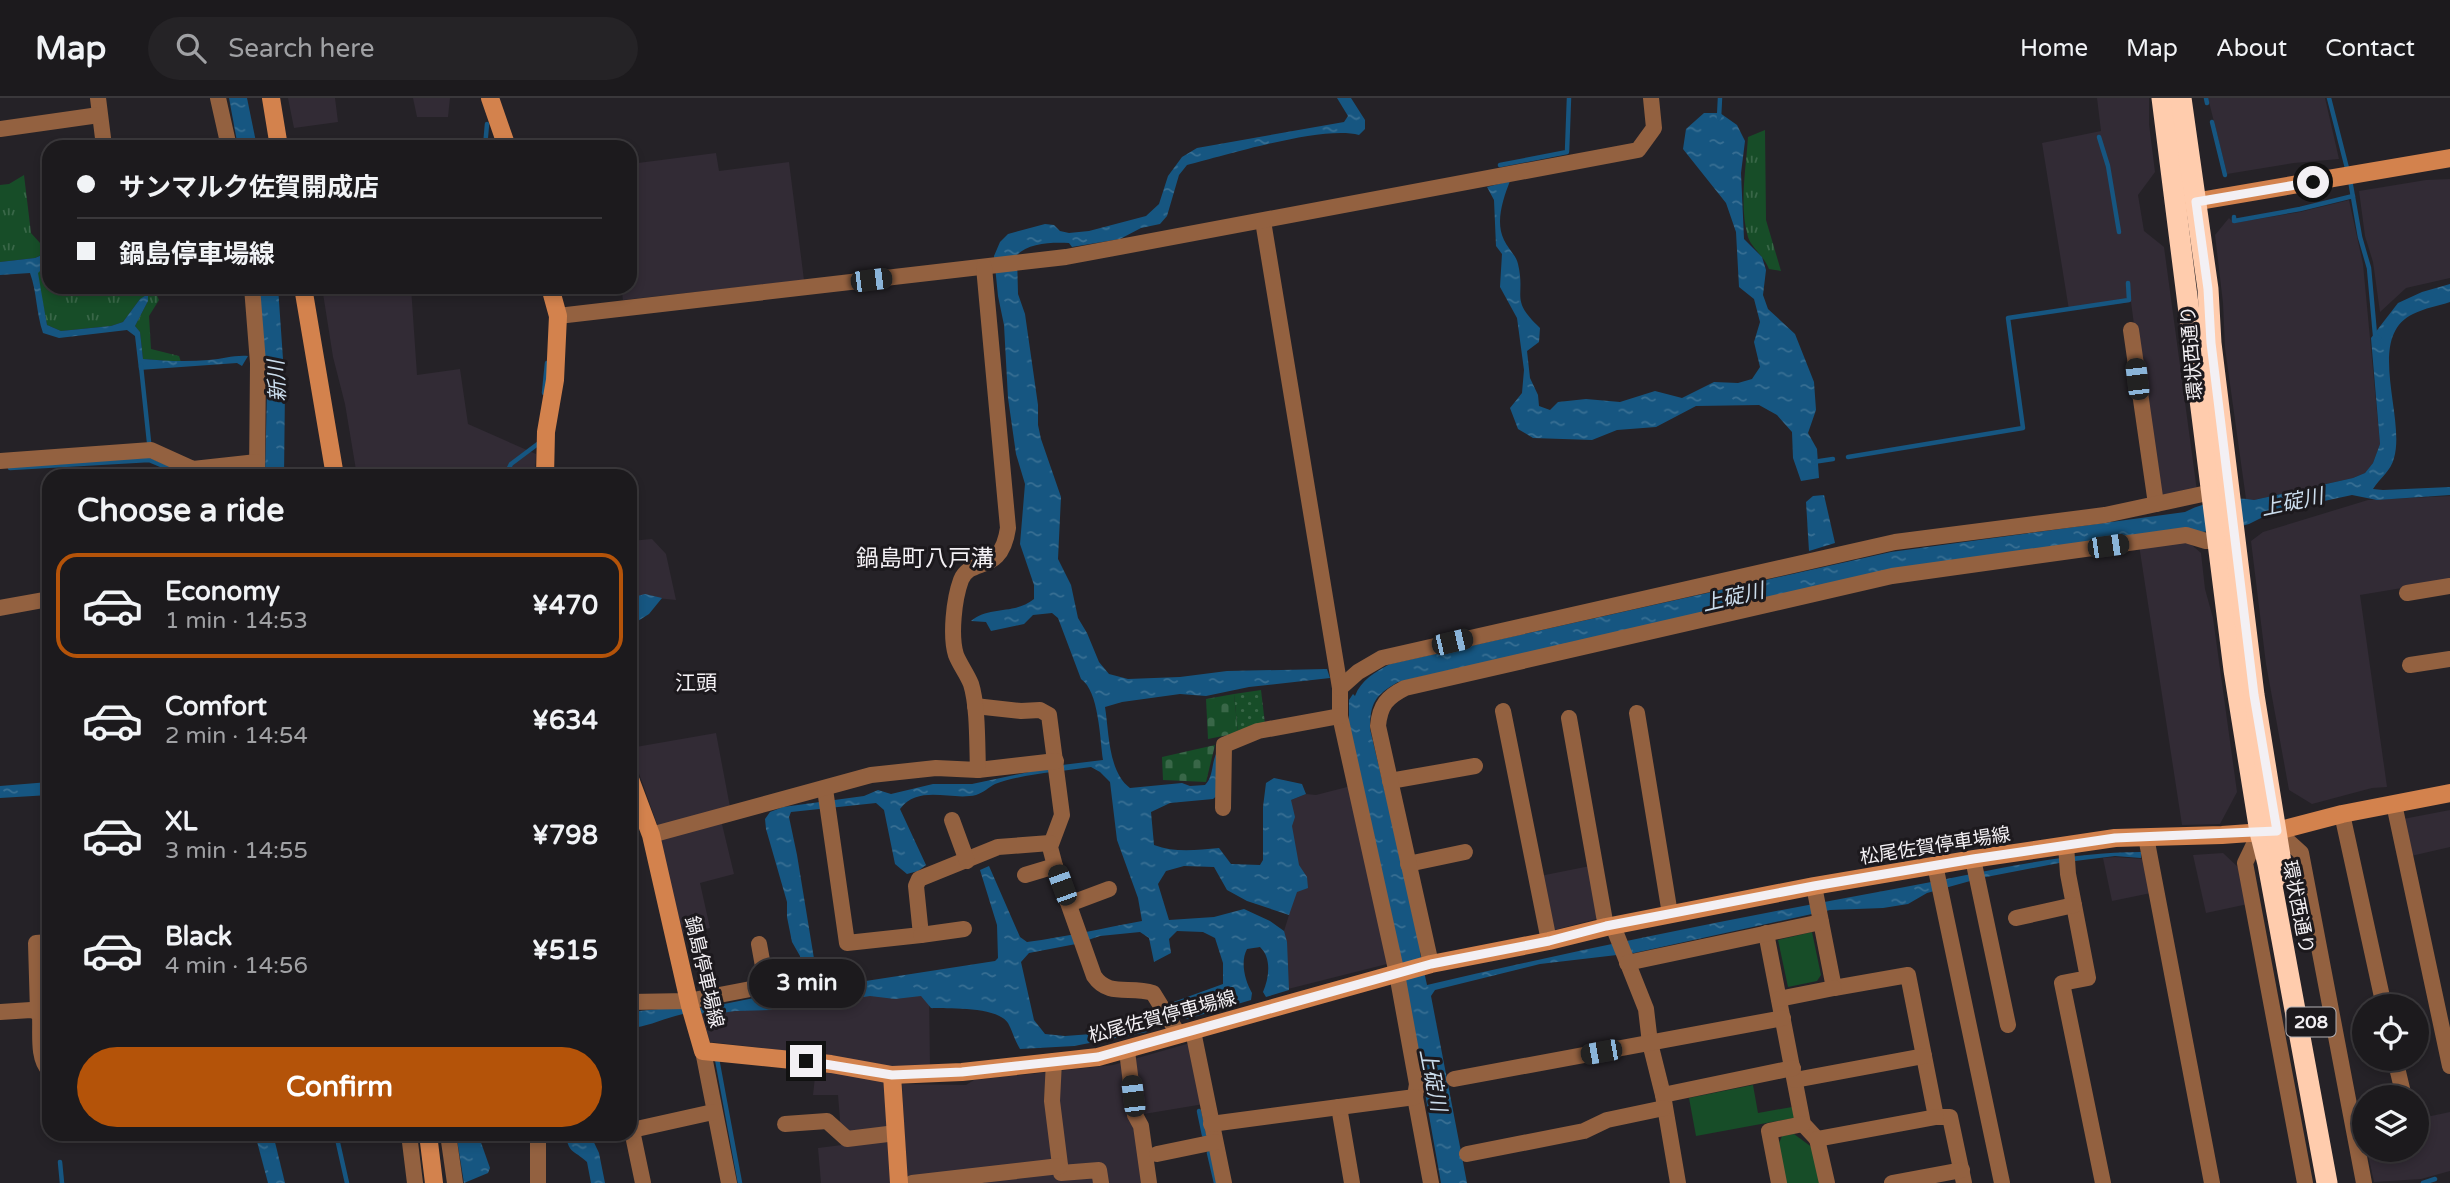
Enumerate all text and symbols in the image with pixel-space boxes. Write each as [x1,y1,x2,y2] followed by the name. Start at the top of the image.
[148,17,638,80] search box
[35,29,106,68] text: Map
[172,29,210,67] icon: search
[228,33,374,64] text: Search here
[2020,34,2088,63] text: Home
[2126,34,2178,63] text: Map
[2216,34,2287,63] text: About
[2325,34,2415,63] text: Contact
[2297,166,2329,198] route start
[119,172,379,203] text: サンマルク佐賀開成店
[119,239,275,270] text: 鍋島停車場線
[849,267,894,293] car
[2177,305,2207,401] street label: 環状西通り
[264,357,291,403] water label: 新川
[2125,357,2150,401] car
[2259,483,2327,521] water label: 上碇川
[77,492,284,530] text: Choose a ride
[2086,533,2131,559] car
[856,545,994,573] district label: 鍋島町八戸溝
[81,574,144,637] icon: car
[165,576,280,607] text: Economy
[1700,578,1769,617] water label: 上碇川
[532,590,598,621] text: ¥470
[165,607,308,635] text: 1 min · 14:53
[1430,627,1475,657] car
[675,671,717,696] district label: 江頭
[81,689,144,752] icon: car
[165,691,267,722] text: Comfort
[532,705,598,736] text: ¥634
[165,722,308,750] text: 2 min · 14:54
[81,804,144,867] icon: car
[165,806,197,837] text: XL
[532,820,598,851] text: ¥798
[1858,823,2012,869] street label: 松尾佐賀停車場線
[165,837,308,865] text: 3 min · 14:55
[2278,858,2318,956] street label: 環状西通り
[1045,862,1080,908] car
[680,914,728,1030] street label: 鍋島停車場線
[81,919,144,982] icon: car
[165,921,232,952] text: Black
[532,935,598,966] text: ¥515
[165,952,308,980] text: 4 min · 14:56
[748,960,864,1009] callout: 3 min
[776,969,838,997] text: 3 min
[1086,987,1239,1047] street label: 松尾佐賀停車場線
[2352,994,2429,1162] map controls
[2352,994,2429,1071] button: locate
[2286,1007,2336,1037] road number: 208
[1579,1038,1624,1066] car
[790,1045,822,1077] route end
[77,1047,602,1127] button: Confirm
[1414,1047,1451,1115] water label: 上碇川
[1121,1074,1146,1118] car
[2352,1085,2429,1162] button: layers

